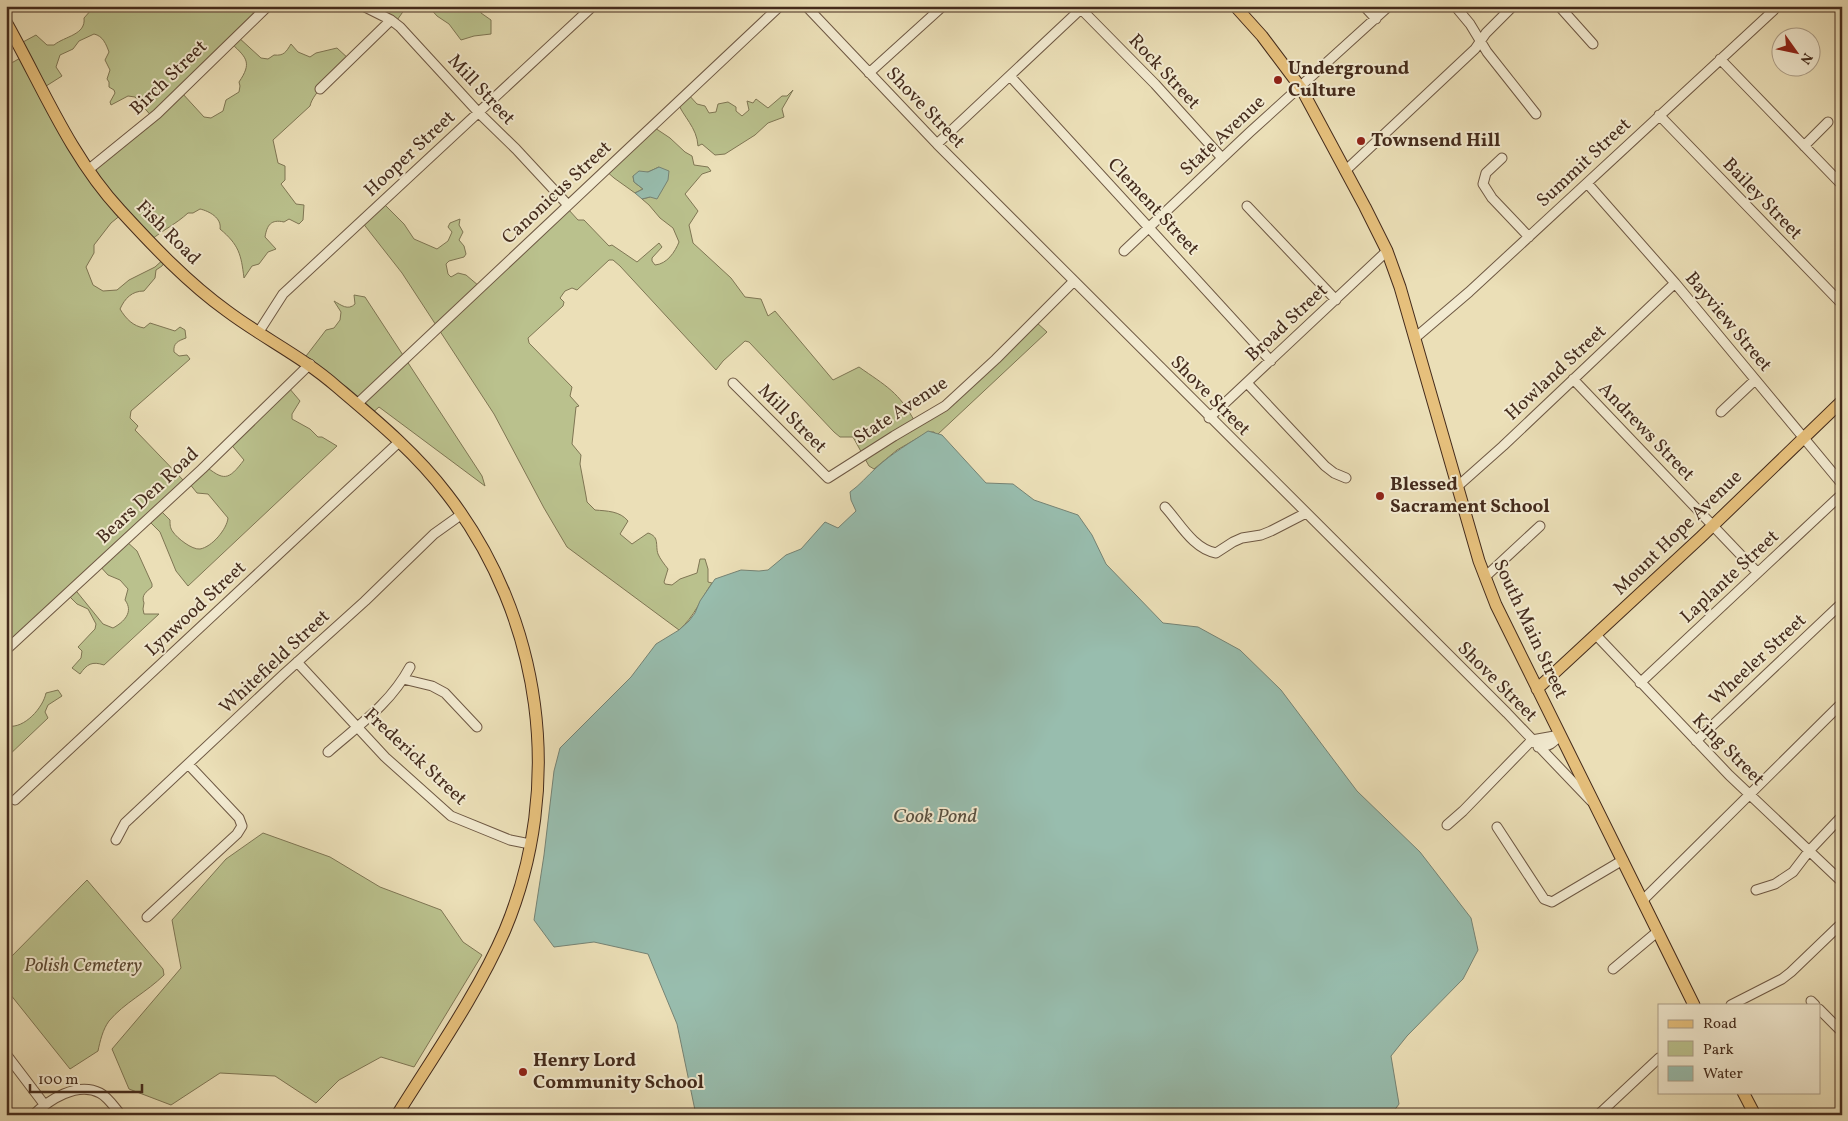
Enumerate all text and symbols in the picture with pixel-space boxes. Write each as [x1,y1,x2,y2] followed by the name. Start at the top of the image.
[1770,28,1820,78] north arrow
[1122,29,1206,116] street label: Rock Street
[125,34,214,122] street label: Birch Street
[441,49,521,131] street label: Mill Street
[1795,49,1816,68] text: N
[1288,56,1410,104] place label: Underground Culture
[879,61,971,155] street label: Shove Street
[1272,74,1284,86] marker: Underground Culture
[1175,90,1271,182] street label: State Avenue
[359,105,462,203] street label: Hooper Street
[1531,112,1637,214] street label: Summit Street
[1371,128,1500,154] place label: Townsend Hill
[496,135,618,251] street label: Canonicus Street
[1355,135,1367,147] marker: Townsend Hill
[1716,152,1808,246] street label: Bailey Street
[1101,153,1205,262] street label: Clement Street
[130,195,206,271] street label: Fish Road
[1678,266,1778,378] street label: Bayview Street
[1240,278,1334,368] street label: Broad Street
[1500,319,1613,427] street label: Howland Street
[1164,350,1256,442] street label: Shove Street
[849,371,953,451] street label: State Avenue
[1592,377,1700,488] street label: Andrews Street
[752,379,833,460] street label: Mill Street
[91,442,205,550] street label: Bears Den Road
[1608,465,1748,601] street label: Mount Hope Avenue
[1390,472,1550,520] place label: Blessed Sacrament School
[1374,490,1386,502] marker: Blessed Sacrament School
[1675,524,1785,630] street label: Laplante Street
[140,555,252,663] street label: Lynwood Street
[1486,555,1574,703] street label: South Main Street
[214,604,336,720] street label: Whitefield Street
[1704,608,1813,712] street label: Wheeler Street
[1451,636,1543,728] street label: Shove Street
[358,702,473,812] street label: Frederick Street
[1686,708,1770,792] street label: King Street
[893,803,977,831] water label: Cook Pond
[24,953,142,979] park label: Polish Cemetery
[1658,1004,1820,1094] legend
[1703,1014,1737,1035] text: Road
[1703,1040,1734,1061] text: Park
[533,1048,704,1096] place label: Henry Lord Community School
[30,1061,142,1093] scale bar
[1703,1064,1743,1085] text: Water
[517,1066,529,1078] marker: Henry Lord Community School
[38,1070,78,1091] text: 100 m

